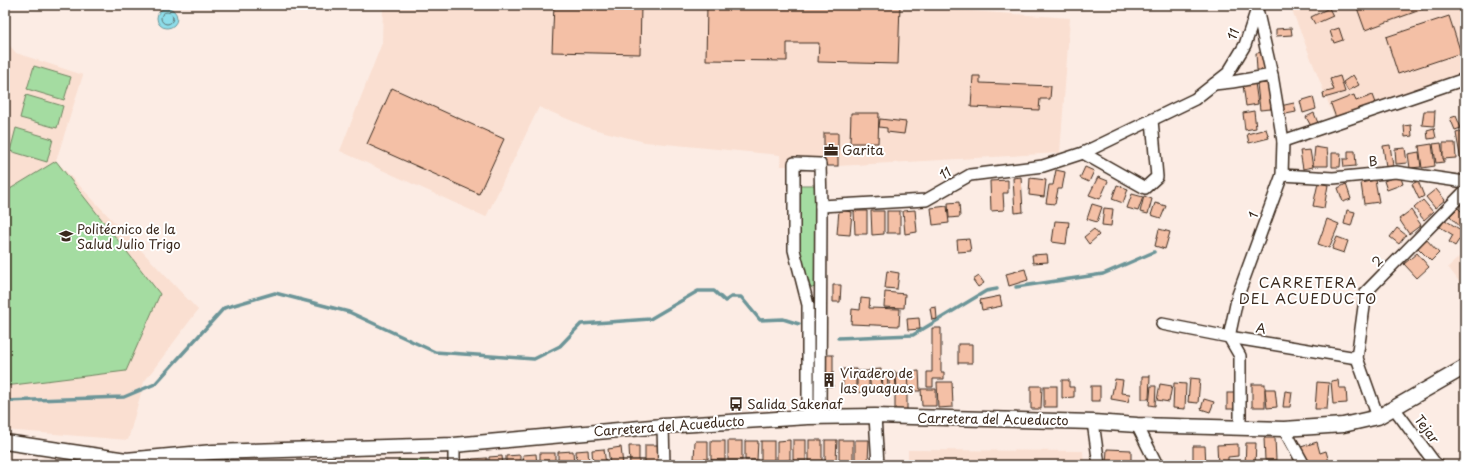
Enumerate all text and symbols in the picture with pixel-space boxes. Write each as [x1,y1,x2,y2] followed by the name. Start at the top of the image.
[1222,25,1243,42] street label: 11
[842,140,884,159] place label: Garita
[823,142,839,158] office icon: Garita
[1368,151,1378,170] street label: B
[935,162,954,184] street label: 11
[1243,209,1263,221] street label: 1
[77,219,181,253] place label: Politécnico de la Salud Julio Trigo
[58,228,74,244] school or university icon: Politécnico de la Salud Julio Trigo
[1367,251,1387,271] street label: 2
[1239,272,1377,309] district label: CARRETERA DEL ACUEDUCTO
[1255,317,1268,338] street label: A
[840,363,913,397] place label: Viradero de las guaguas
[821,372,837,388] building icon: Viradero de las guaguas
[747,394,844,413] place label: Salida Sakenaf
[728,396,744,412] bus stop icon: Salida Sakenaf
[917,408,1069,429] street label: Carretera del Acueducto
[593,411,745,440] street label: Carretera del Acueducto
[1410,411,1444,447] street label: Tejar

